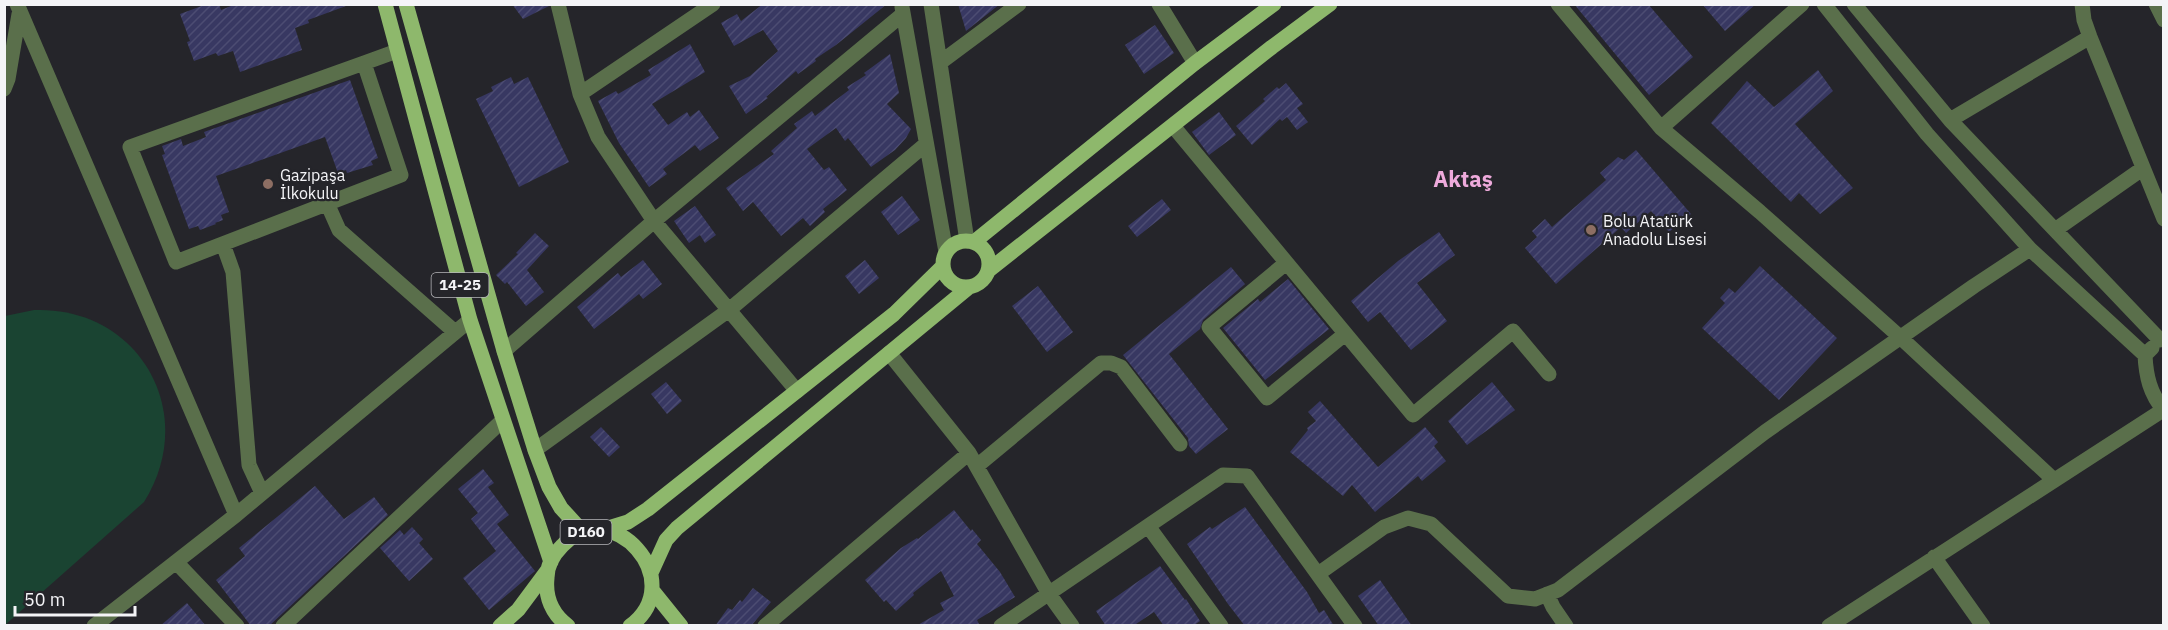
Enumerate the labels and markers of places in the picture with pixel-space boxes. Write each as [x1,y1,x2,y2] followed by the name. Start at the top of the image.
[280,165,346,203] place label: Gazipaşa İlkokulu
[261,177,275,191] marker: Gazipaşa İlkokulu
[1603,211,1707,249] place label: Bolu Atatürk Anadolu Lisesi
[1584,223,1598,237] marker: Bolu Atatürk Anadolu Lisesi

